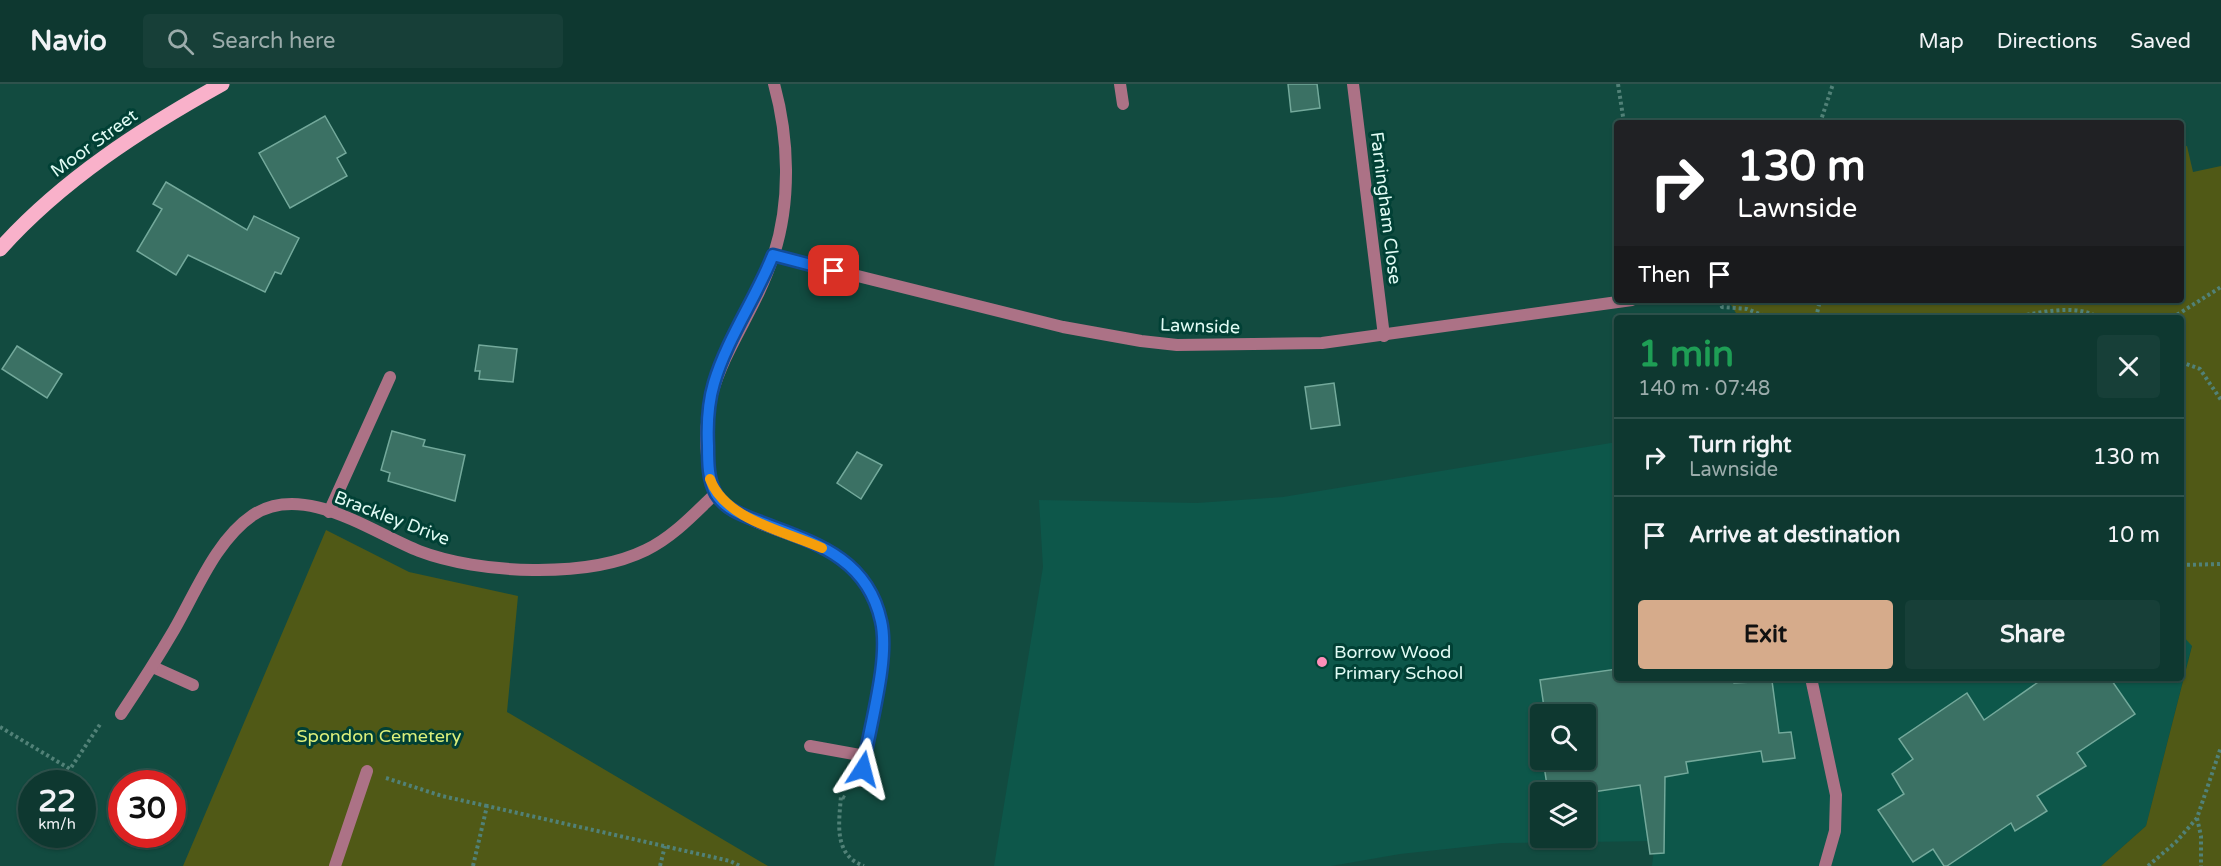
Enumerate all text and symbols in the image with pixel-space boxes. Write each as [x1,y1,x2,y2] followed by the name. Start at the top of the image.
[143,14,563,68] search box
[30,24,107,58] text: Navio
[164,25,197,58] icon: search
[212,28,336,54] text: Search here
[1918,29,1964,54] text: Map
[1997,29,2097,54] text: Directions
[2130,29,2191,54] text: Saved
[46,104,142,182] street label: Moor Street
[1366,131,1406,285] street label: Farningham Close
[1737,141,1866,192] text: 130 m
[1638,144,1716,222] icon: right
[1737,192,1857,225] text: Lawnside
[808,245,859,296] pin
[817,254,850,287] icon: arrive
[1703,258,1736,291] icon: arrive
[1638,262,1691,288] text: Then
[1160,314,1240,338] street label: Lawnside
[1638,333,1734,376] text: 1 min
[2097,335,2160,398] button: close
[1638,377,1770,401] text: 140 m · 07:48
[1689,432,1791,458] text: Turn right
[1638,441,1671,474] icon: right
[2093,444,2160,470] text: 130 m
[1689,458,1778,482] text: Lawnside
[331,486,453,550] street label: Brackley Drive
[1638,519,1671,552] icon: arrive
[1689,522,1900,548] text: Arrive at destination
[2106,522,2160,548] text: 10 m
[1638,600,1893,669] button: Exit
[1905,600,2160,669] button: Share
[1334,641,1463,684] place label: Borrow Wood Primary School
[1315,655,1329,669] marker: Borrow Wood Primary School
[1530,704,1596,848] map controls
[1530,704,1596,770] button: search
[297,725,462,747] park label: Spondon Cemetery
[831,737,895,801] position arrow
[108,770,186,848] speed limit sign: 30
[1530,782,1596,848] button: layers
[38,783,76,820] text: 22
[38,815,76,833] text: km/h

